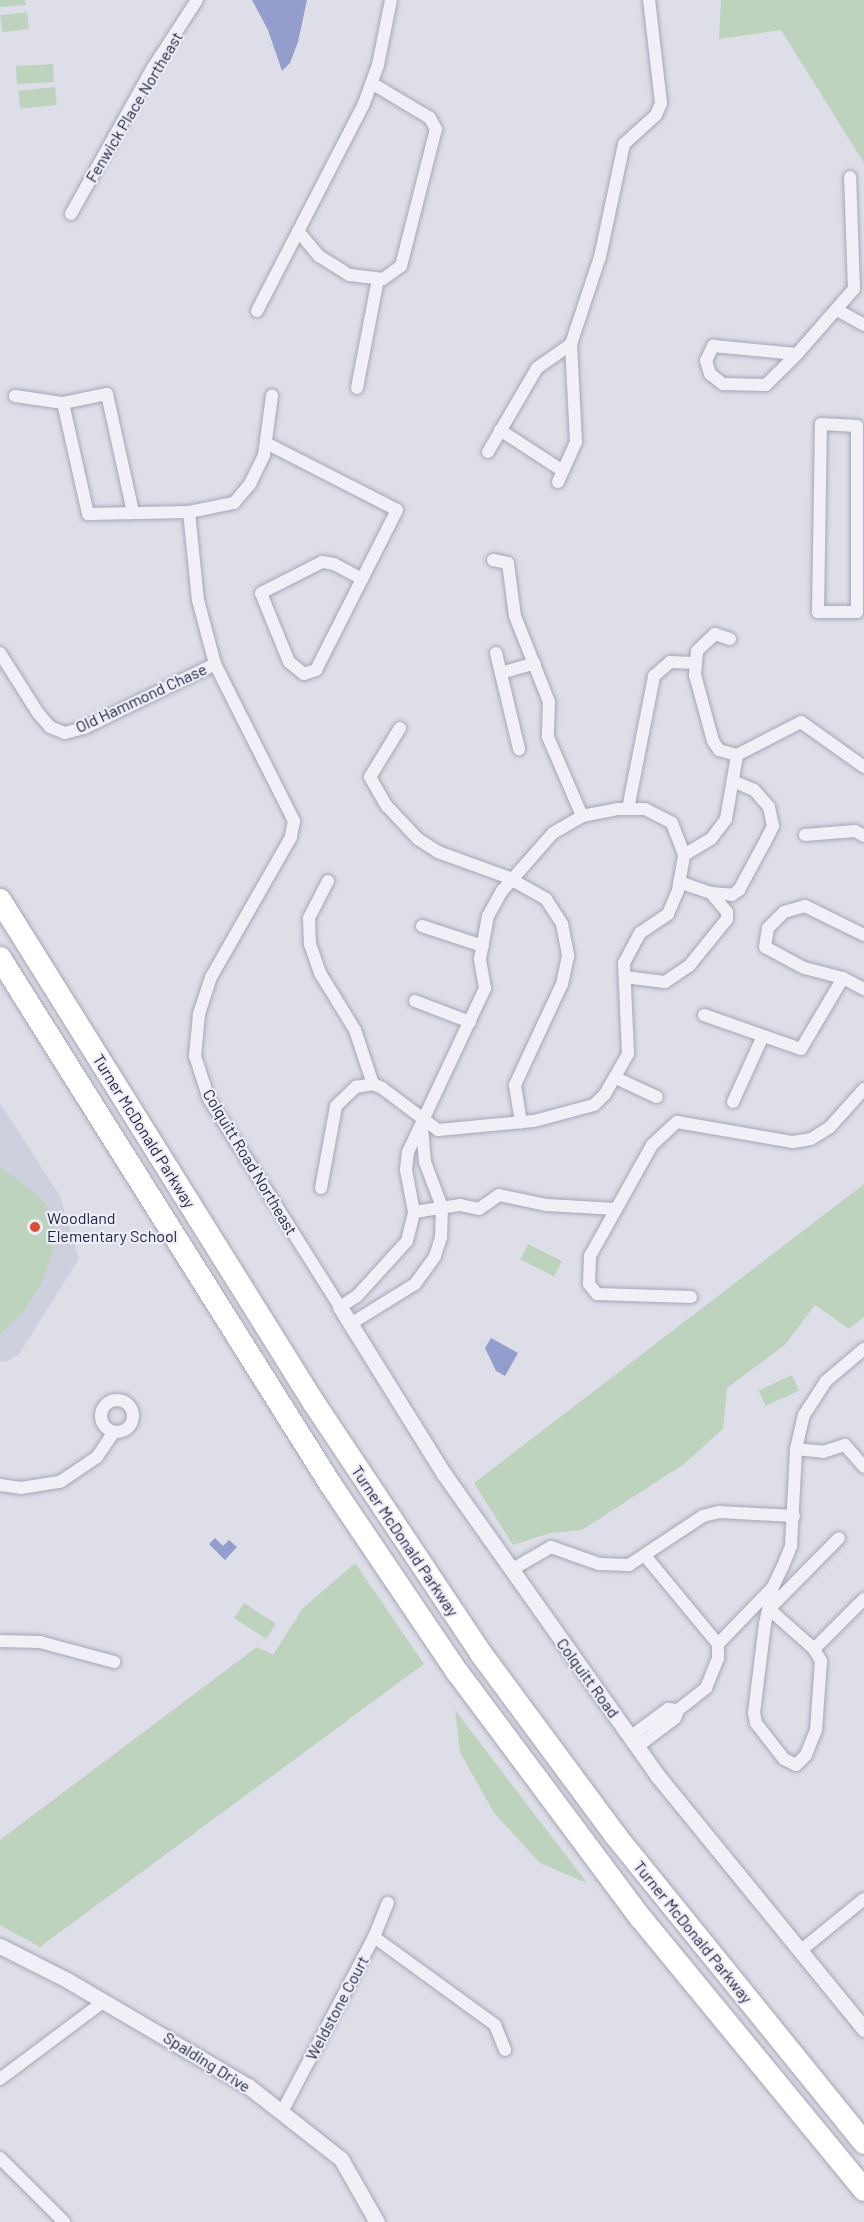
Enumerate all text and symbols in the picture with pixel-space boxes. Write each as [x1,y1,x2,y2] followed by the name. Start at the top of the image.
[81,28,187,186] street label: Fenwick Place Northeast
[72,659,210,737] street label: Old Hammond Chase
[89,1050,199,1212] street label: Turner McDonald Parkway
[199,1085,301,1239] street label: Colquitt Road Northeast
[47,1208,177,1246] place label: Woodland Elementary School
[28,1220,42,1234] marker: Woodland Elementary School
[347,1462,463,1620] street label: Turner McDonald Parkway
[553,1634,623,1722] street label: Colquitt Road
[630,1857,756,2007] street label: Turner McDonald Parkway
[301,1953,373,2063] street label: Weldstone Court
[160,2028,254,2096] street label: Spalding Drive

